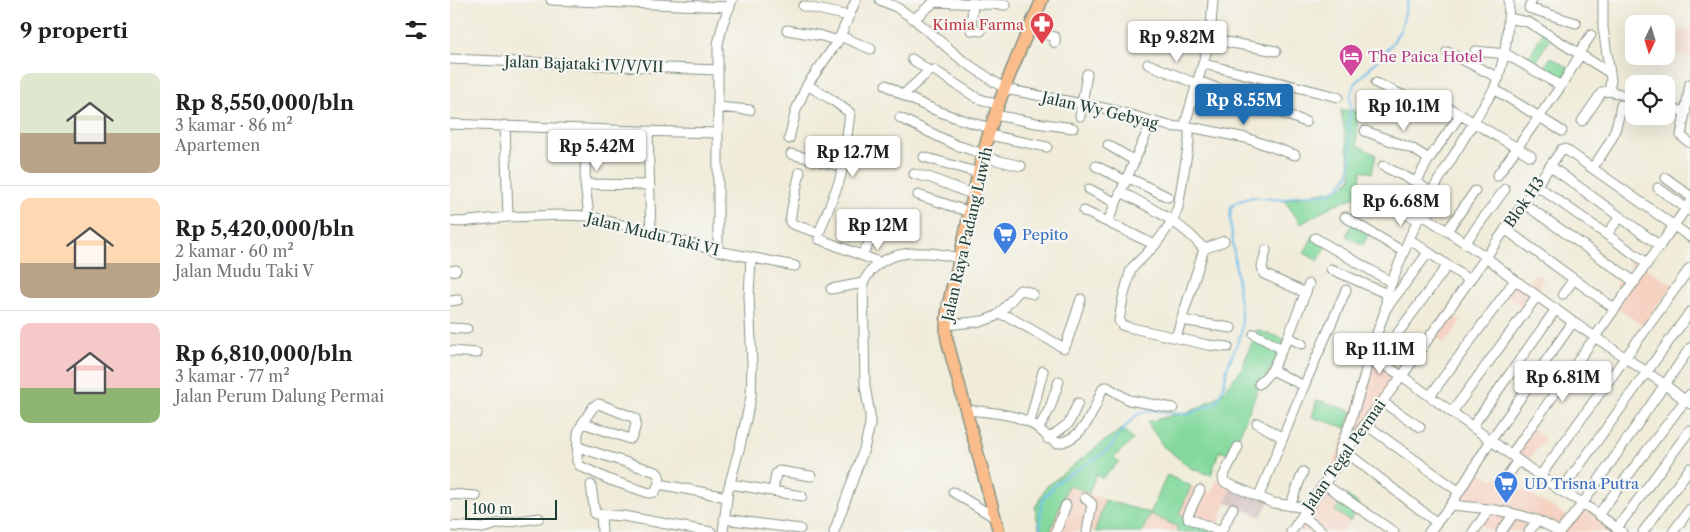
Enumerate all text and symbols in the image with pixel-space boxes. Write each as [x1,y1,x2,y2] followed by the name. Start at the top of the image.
[1029,11,1055,45] pharmacy icon: Kimia Farma
[932,15,1024,34] place label: Kimia Farma
[1625,15,1675,65] north arrow
[1625,15,1675,125] map controls
[402,16,430,44] icon: filters
[20,18,128,43] text: 9 properti
[1125,20,1229,63] pin: Rp 9.82M
[1139,27,1215,47] text: Rp 9.82M
[1338,43,1364,77] hotel icon: The Paica Hotel
[1368,47,1483,66] place label: The Paica Hotel
[502,52,664,76] street label: Jalan Bajataki IV/V/VII
[1625,75,1675,125] button: locate
[1192,84,1296,126] pin: Rp 8.55M
[1038,87,1160,133] street label: Jalan Wy Gebyag
[175,90,354,115] text: Rp 8,550,000/bln
[1206,90,1282,110] text: Rp 8.55M
[1352,90,1456,132] pin: Rp 10.1M
[60,93,120,153] icon: home
[1368,96,1440,116] text: Rp 10.1M
[175,115,293,135] text: 3 kamar · 86 m²
[545,130,649,172] pin: Rp 5.42M
[175,135,260,155] text: Apartemen
[559,136,635,156] text: Rp 5.42M
[801,136,905,178] pin: Rp 12.7M
[816,142,890,162] text: Rp 12.7M
[937,144,996,325] street label: Jalan Raya Padang Luwih
[1500,173,1548,231] street label: Blok H3
[1349,184,1453,227] pin: Rp 6.68M
[1362,191,1440,211] text: Rp 6.68M
[583,208,721,260] street label: Jalan Mudu Taki VI
[837,208,919,251] pin: Rp 12M
[848,215,908,235] text: Rp 12M
[175,216,354,241] text: Rp 5,420,000/bln
[60,218,120,278] icon: home
[992,221,1018,255] supermarket icon: Pepito
[1022,225,1068,244] place label: Pepito
[175,241,294,261] text: 2 kamar · 60 m²
[175,261,314,281] text: Jalan Mudu Taki V
[1328,332,1432,375] pin: Rp 11.1M
[1345,339,1415,359] text: Rp 11.1M
[175,341,353,366] text: Rp 6,810,000/bln
[60,343,120,403] icon: home
[1511,360,1615,403] pin: Rp 6.81M
[175,366,290,386] text: 3 kamar · 77 m²
[1525,367,1601,387] text: Rp 6.81M
[175,386,384,406] text: Jalan Perum Dalung Permai
[1297,395,1390,516] street label: Jalan Tegal Permai
[1493,470,1519,504] supermarket icon: UD Trisna Putra
[1524,474,1639,493] place label: UD Trisna Putra
[465,497,558,520] scale bar
[472,500,512,518] text: 100 m

